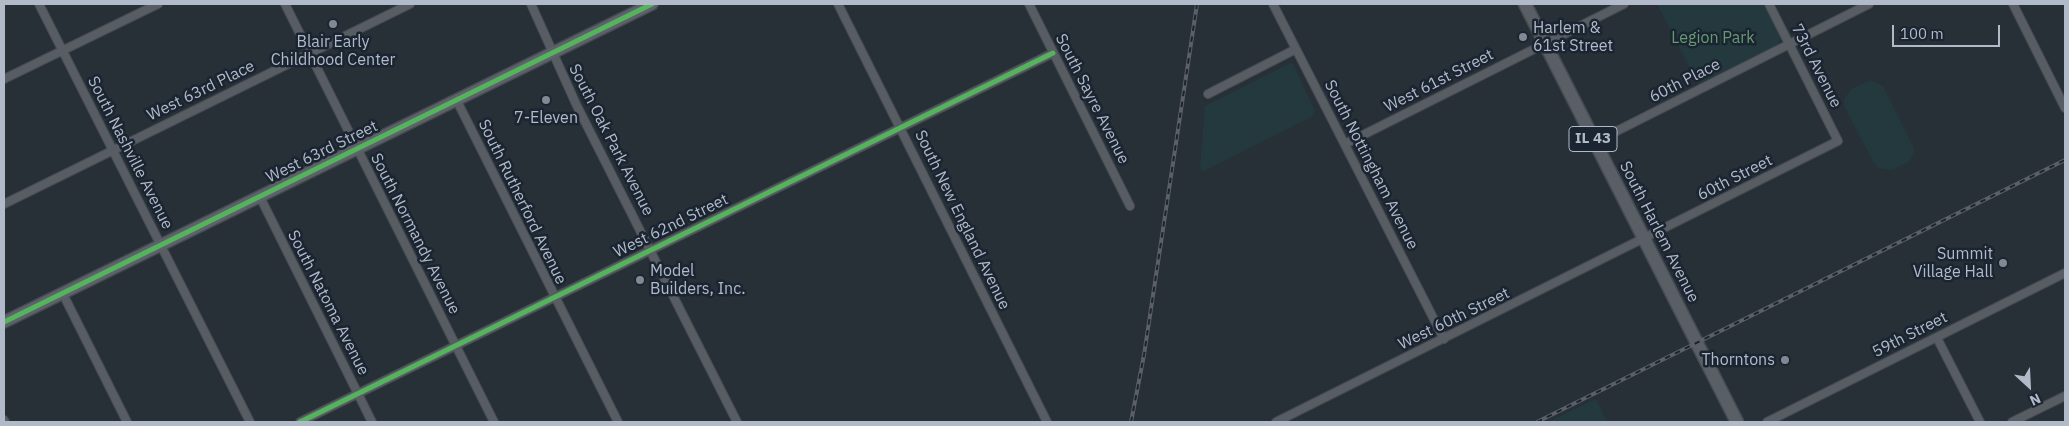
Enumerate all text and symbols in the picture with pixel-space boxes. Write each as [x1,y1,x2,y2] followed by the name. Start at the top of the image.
[1894,15,2002,47] scale bar
[327,18,339,30] marker: Blair Early Childhood Center
[1533,18,1613,56] place label: Harlem & 61st Street
[1787,21,1845,111] street label: 73rd Avenue
[1900,24,1944,43] text: 100 m
[1671,28,1755,48] park label: Legion Park
[1051,31,1133,167] street label: South Sayre Avenue
[1517,31,1529,43] marker: Harlem & 61st Street
[271,32,395,70] place label: Blair Early Childhood Center
[1381,45,1497,117] street label: West 61st Street
[1646,55,1724,107] street label: 60th Place
[144,57,258,125] street label: West 63rd Place
[564,61,658,219] street label: South Oak Park Avenue
[83,73,177,233] street label: South Nashville Avenue
[1320,77,1422,253] street label: South Nottingham Avenue
[540,94,552,106] marker: 7-Eleven
[514,108,578,128] place label: 7-Eleven
[474,116,570,288] street label: South Rutherford Avenue
[263,117,381,187] street label: West 63rd Street
[1569,126,1617,152] road number: IL 43
[910,127,1014,313] street label: South New England Avenue
[366,150,464,318] street label: South Normandy Avenue
[1694,151,1776,205] street label: 60th Street
[1615,158,1703,306] street label: South Harlem Avenue
[611,190,731,262] street label: West 62nd Street
[283,227,373,379] street label: South Natoma Avenue
[1913,244,1993,282] place label: Summit Village Hall
[1997,257,2009,269] marker: Summit Village Hall
[650,261,746,299] place label: Model Builders, Inc.
[634,274,646,286] marker: Model Builders, Inc.
[1395,284,1513,354] street label: West 60th Street
[1869,308,1951,362] street label: 59th Street
[1701,350,1775,370] place label: Thorntons
[1779,354,1791,366] marker: Thorntons
[2004,361,2054,411] north arrow
[2027,389,2044,410] text: N

